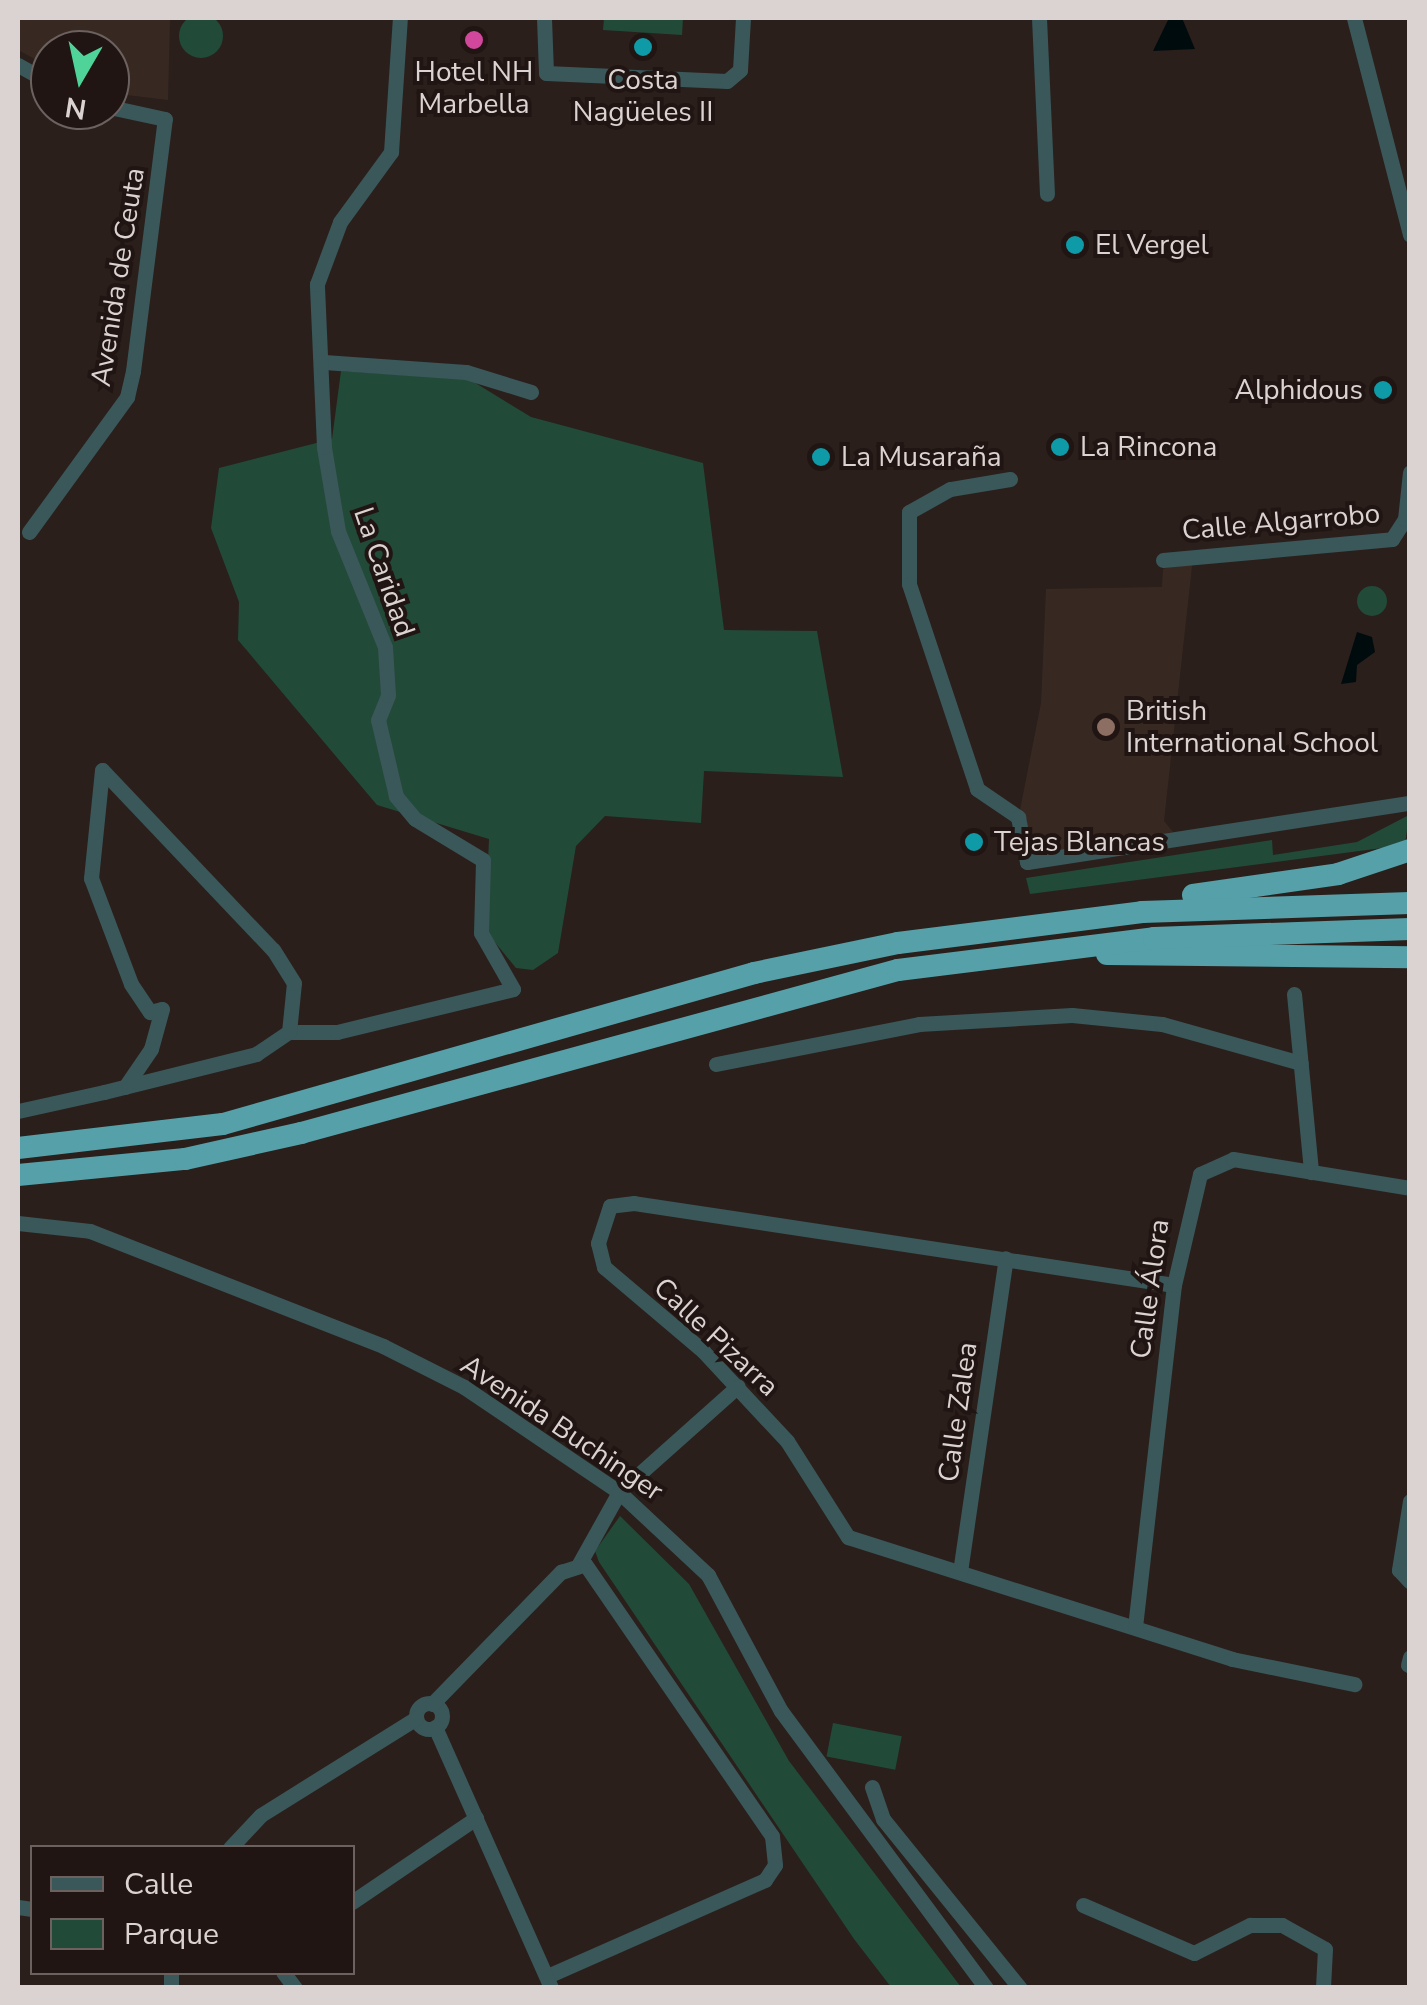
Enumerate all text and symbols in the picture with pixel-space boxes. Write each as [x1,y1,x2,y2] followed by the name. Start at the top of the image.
[463,29,485,51] marker: Hotel NH Marbella
[30,30,130,130] north arrow
[632,36,654,58] marker: Costa Nagüeles II
[415,55,533,121] place label: Hotel NH Marbella
[573,63,713,129] place label: Costa Nagüeles II
[62,87,89,128] text: N
[84,165,152,389] street label: Avenida de Ceuta
[1095,228,1209,262] place label: El Vergel
[1064,234,1086,256] marker: El Vergel
[1235,373,1363,407] place label: Alphidous
[1372,379,1394,401] marker: Alphidous
[1080,430,1217,464] place label: La Rincona
[1049,436,1071,458] marker: La Rincona
[841,440,1002,474] place label: La Musaraña
[810,446,832,468] marker: La Musaraña
[1180,497,1382,547] street label: Calle Algarrobo
[346,503,422,641] street label: La Caridad
[1126,694,1378,760] place label: British International School
[1095,716,1117,738] marker: British International School
[994,825,1165,859] place label: Tejas Blancas
[963,831,985,853] marker: Tejas Blancas
[1124,1217,1176,1361] street label: Calle Álora
[647,1271,785,1403] street label: Calle Pizarra
[932,1340,984,1484] street label: Calle Zalea
[454,1348,670,1508] street label: Avenida Buchinger
[30,1845,355,1975] legend
[124,1864,193,1905] text: Calle
[124,1914,219,1955] text: Parque

